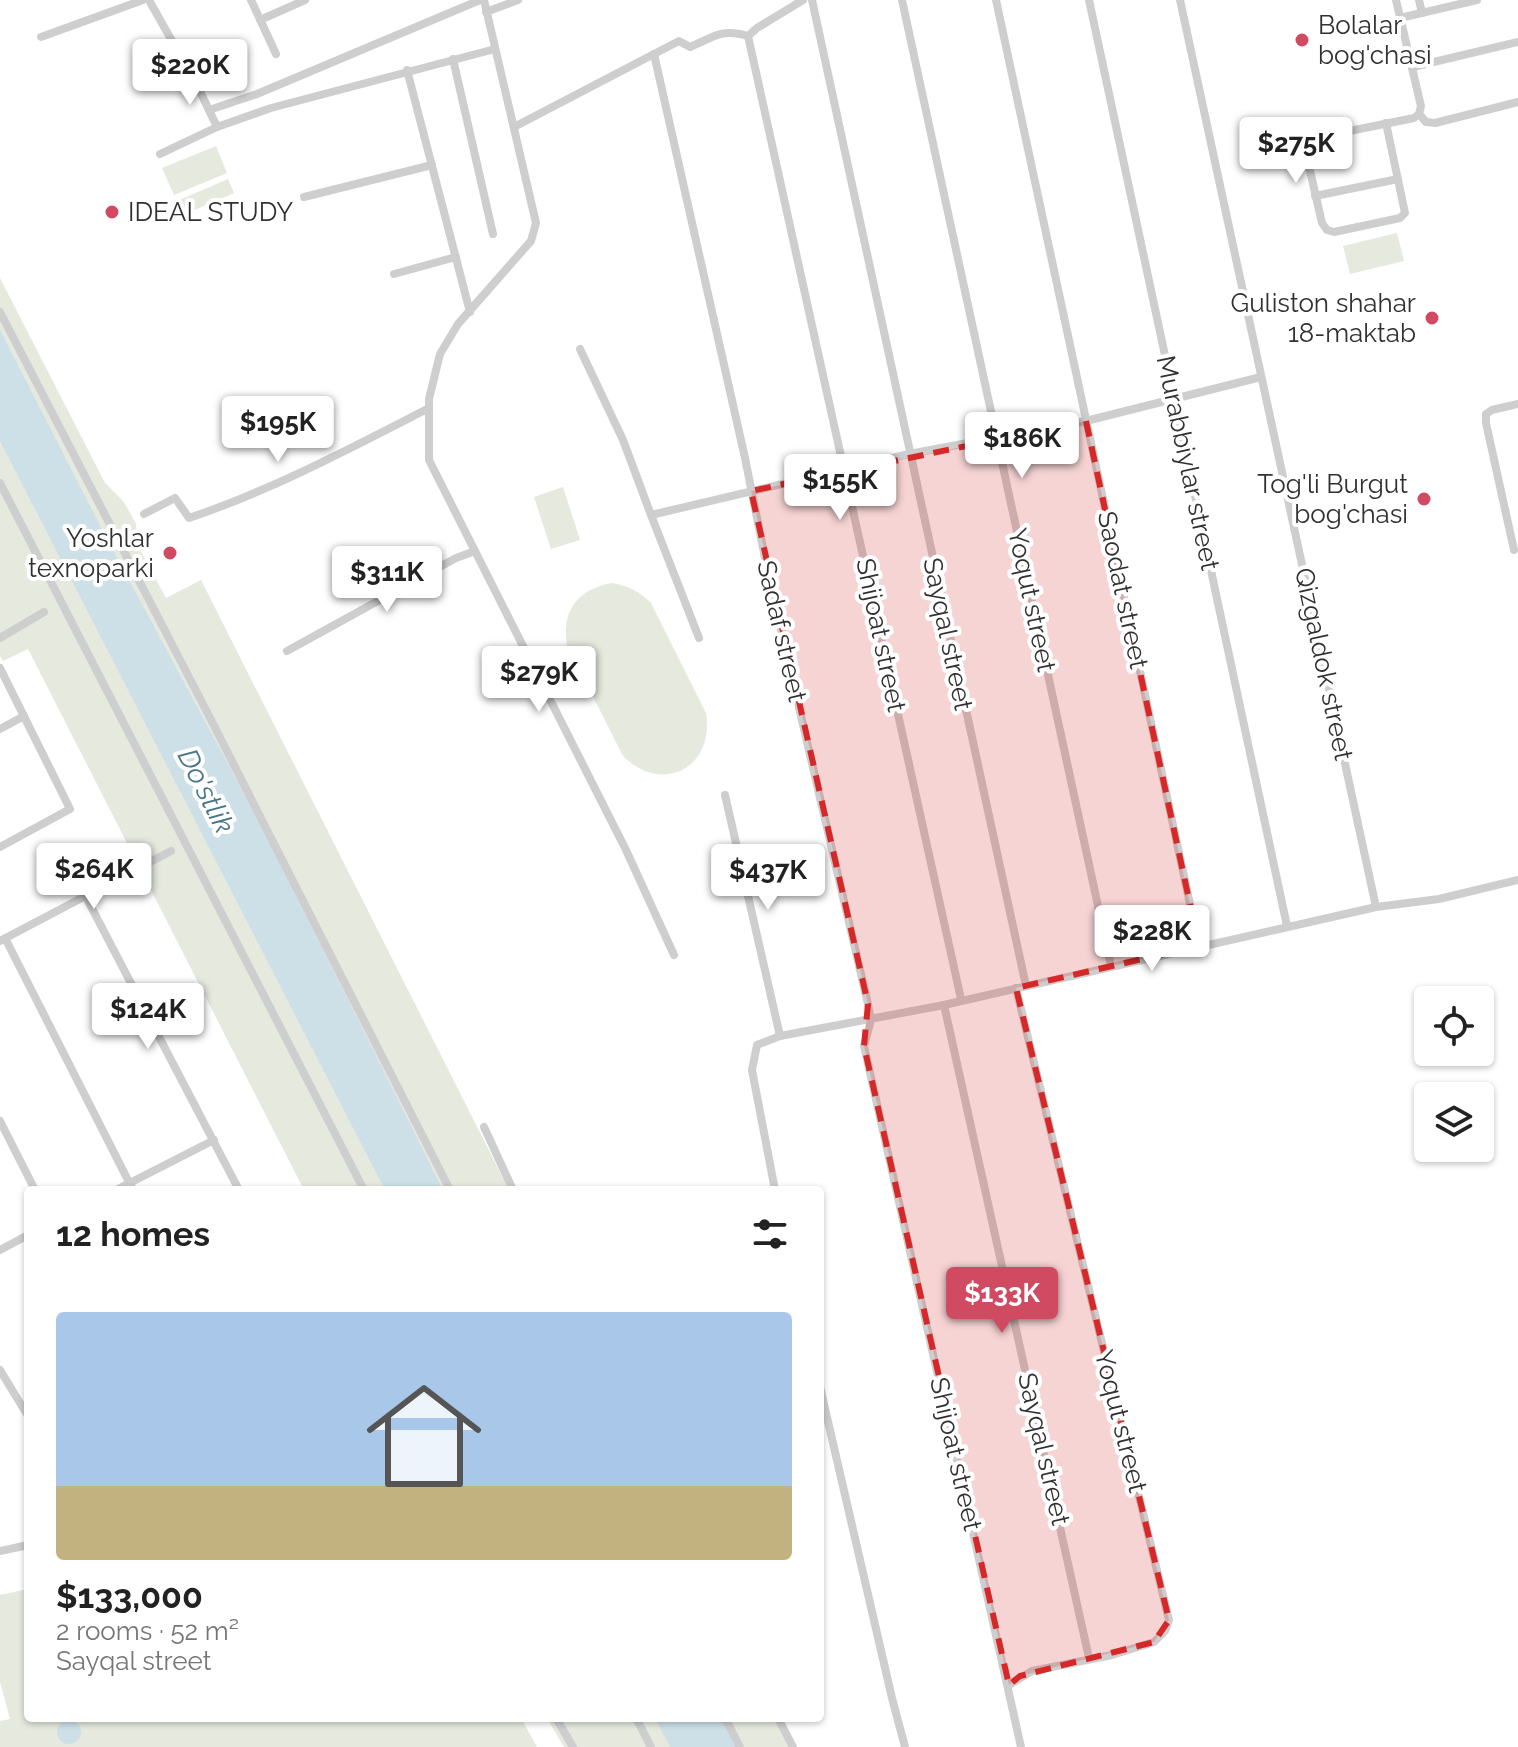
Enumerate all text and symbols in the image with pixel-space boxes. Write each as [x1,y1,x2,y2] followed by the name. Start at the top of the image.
[1318,10,1432,70] place label: Bolalar bog'chasi
[1293,31,1311,49] marker: Bolalar bog'chasi
[134,39,246,107] pin: $220K
[150,50,230,80] text: $220K
[1240,117,1352,185] pin: $275K
[1257,128,1335,158] text: $275K
[128,197,293,227] place label: IDEAL STUDY
[103,203,121,221] marker: IDEAL STUDY
[1231,288,1416,348] place label: Guliston shahar 18-maktab
[1423,309,1441,327] marker: Guliston shahar 18-maktab
[1151,353,1225,573] street label: Murabbiylar street
[222,396,334,464] pin: $195K
[240,407,316,437] text: $195K
[966,412,1078,480] pin: $186K
[983,423,1061,453] text: $186K
[784,454,896,522] pin: $155K
[802,465,878,495] text: $155K
[1257,469,1408,529] place label: Tog'li Burgut bog'chasi
[1415,490,1433,508] marker: Tog'li Burgut bog'chasi
[1092,509,1154,672] street label: Saodat street
[28,523,154,583] place label: Yoshlar texnoparki
[1002,526,1062,675] street label: Yoqut street
[161,544,179,562] marker: Yoshlar texnoparki
[331,546,443,614] pin: $311K
[850,555,912,715] street label: Shijoat street
[917,555,979,713] street label: Sayqal street
[350,557,424,587] text: $311K
[751,558,813,705] street label: Sadaf street
[1289,565,1359,763] street label: Qizgaldok street
[483,646,595,714] pin: $279K
[500,657,578,687] text: $279K
[171,743,241,839] water label: Do'stlik
[38,843,150,911] pin: $264K
[712,844,824,912] pin: $437K
[54,854,134,884] text: $264K
[729,855,807,885] text: $437K
[1096,905,1208,973] pin: $228K
[1113,916,1191,946] text: $228K
[92,983,204,1051] pin: $124K
[1414,986,1494,1162] map controls
[1414,986,1494,1066] button: locate
[110,994,186,1024] text: $124K
[1414,1082,1494,1162] button: layers
[748,1212,792,1256] icon: filters
[56,1214,210,1254] text: 12 homes
[946,1267,1058,1335] pin: $133K
[964,1278,1040,1308] text: $133K
[1089,1347,1153,1496] street label: Yoqut street
[352,1364,496,1508] icon: home
[1012,1370,1076,1528] street label: Sayqal street
[924,1374,988,1534] street label: Shijoat street
[56,1576,203,1616] text: $133,000
[56,1616,239,1646] text: 2 rooms · 52 m²
[56,1646,211,1676] text: Sayqal street

